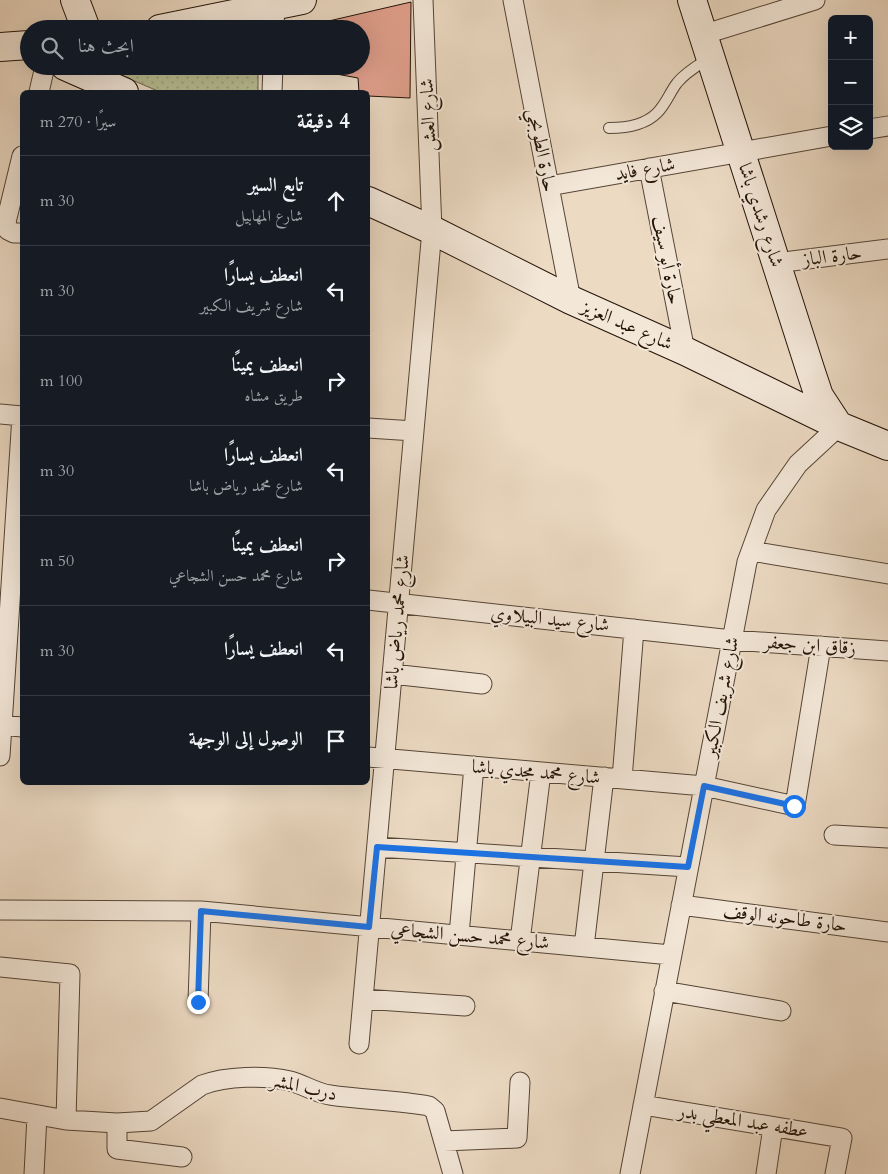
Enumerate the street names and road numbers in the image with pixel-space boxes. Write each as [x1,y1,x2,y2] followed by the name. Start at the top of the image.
[414,78,444,152] street label: شارع العش
[516,106,563,195] street label: حارة الطوبجي
[613,151,677,189] street label: شارع فايد
[730,160,790,271] street label: شارع رشدي باشا
[646,213,688,307] street label: حارة أبو سيف
[799,239,863,273] street label: حارة الباز
[575,293,677,359] street label: شارع عبد العزيز
[378,554,418,691] street label: شارع محمد رياض باشا
[489,600,611,640] street label: شارع سيد البيلاوي
[761,629,857,661] street label: زقاق ابن جعفر
[696,634,747,762] street label: شارع شريف الكبير
[470,753,601,793] street label: شارع محمد مجدي باشا
[722,898,848,938] street label: حارة طاحونه الوقف
[389,916,550,958] street label: شارع محمد حسن الشجاعي
[266,1066,340,1107] street label: درب المشر
[673,1098,810,1149] street label: عطفه عبد المعطي بدر

